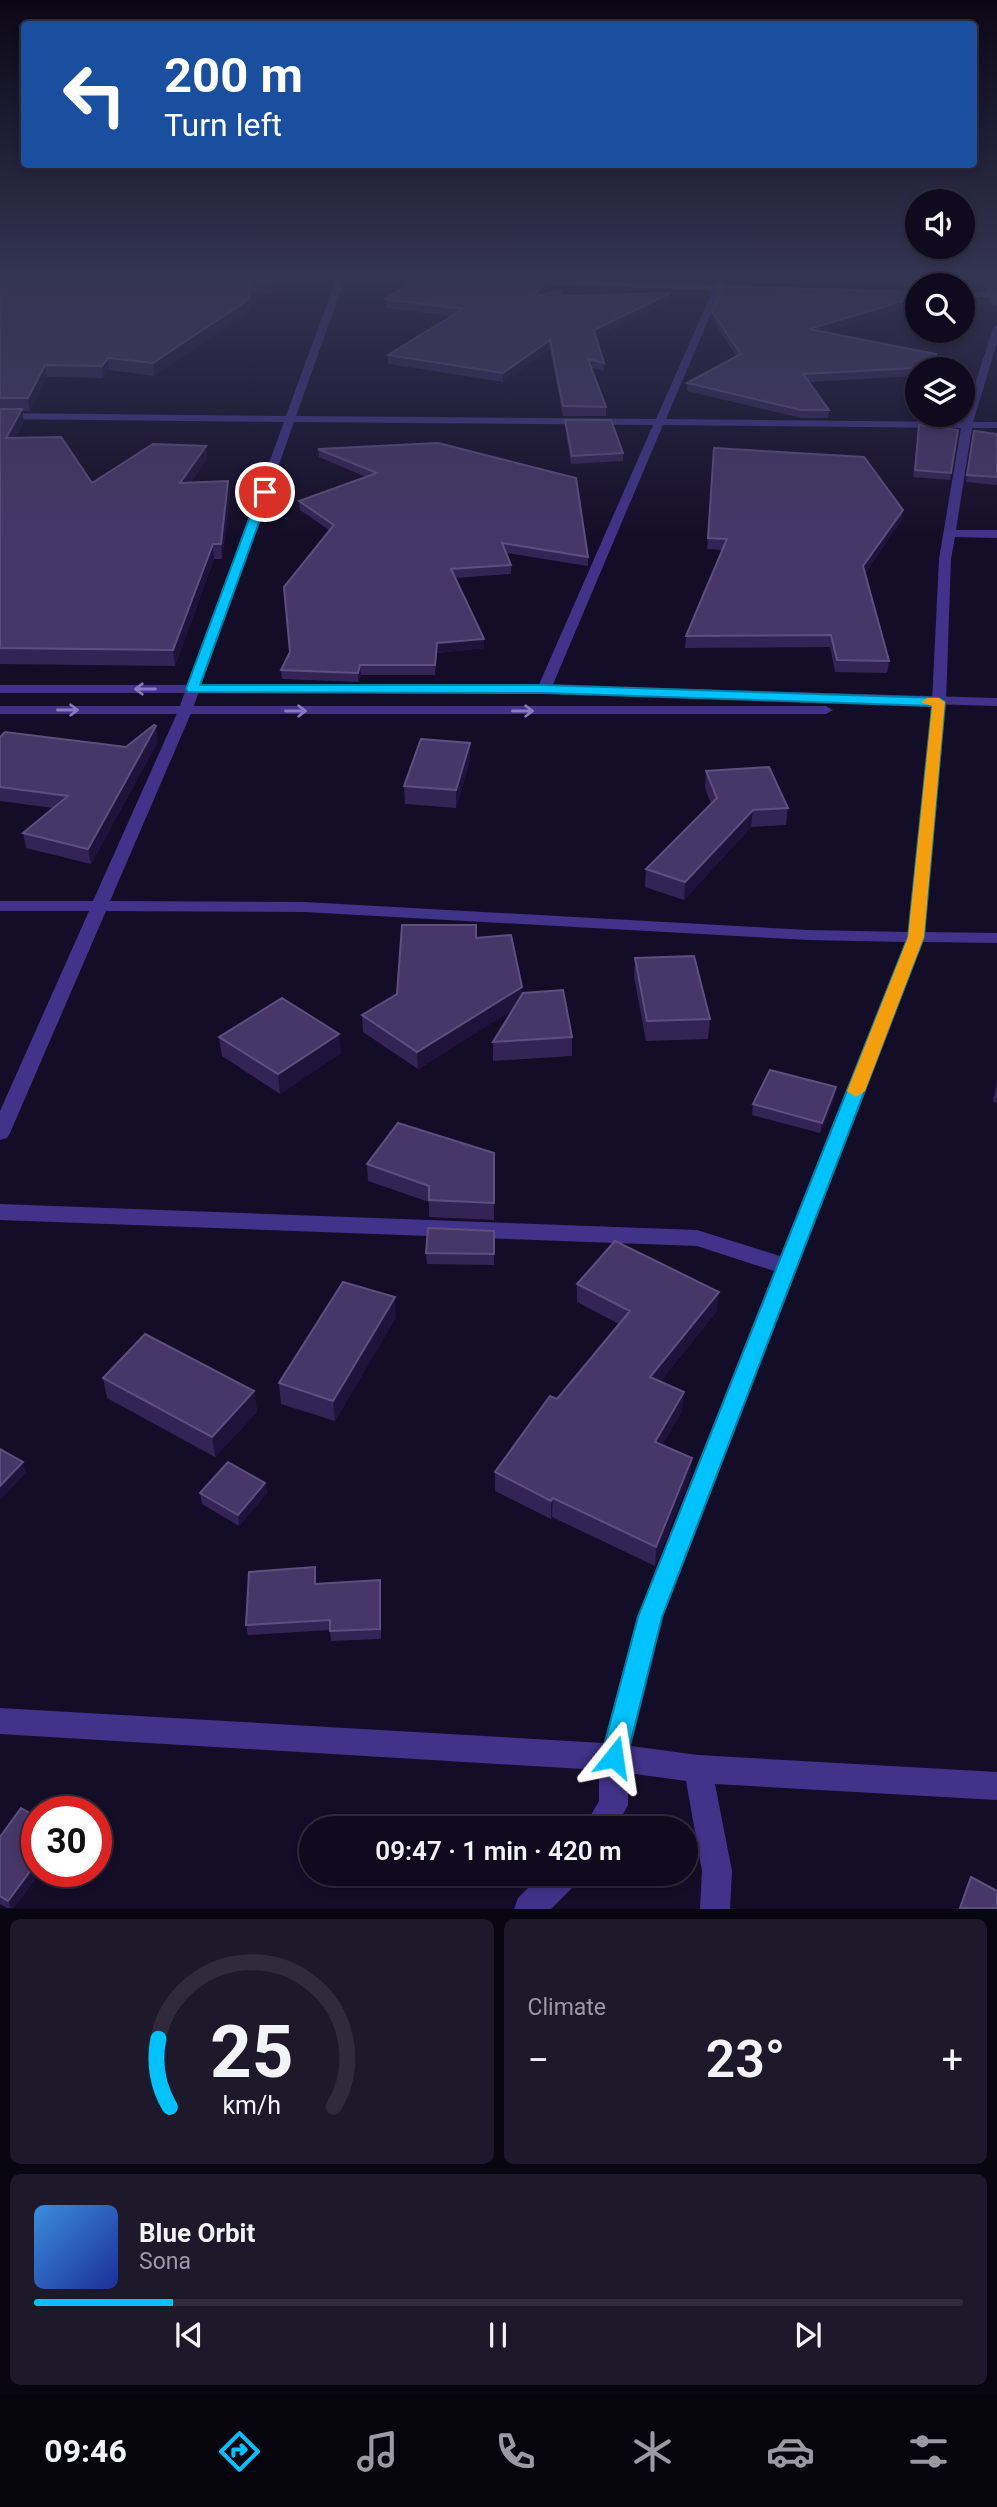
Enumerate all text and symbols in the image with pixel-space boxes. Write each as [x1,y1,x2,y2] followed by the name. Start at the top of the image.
[164,47,303,104] text: 200 m
[49,49,140,140] icon: left
[164,106,282,144] text: Turn left
[905,189,975,427] map controls
[905,189,975,259] button: sound
[905,273,975,343] button: search
[905,357,975,427] button: layers
[235,462,295,522] pin
[246,473,284,511] icon: arrive
[134,682,157,696] one-way arrow
[56,703,79,717] one-way arrow
[284,704,307,718] one-way arrow
[511,704,534,718] one-way arrow
[577,1720,651,1794] position arrow
[21,1796,112,1887] speed limit sign: 30
[375,1836,622,1866] text: 09:47 · 1 min · 420 m
[528,1994,606,2021] text: Climate
[210,2010,294,2096] text: 25
[706,2029,785,2090] text: 23°
[528,2038,549,2082] text: −
[941,2038,963,2082] text: +
[222,2091,281,2120] text: km/h
[139,2218,255,2248] text: Blue Orbit
[139,2248,191,2275] text: Sona
[170,2316,208,2354] icon: previous
[479,2316,517,2354] icon: pause
[789,2316,827,2354] icon: next
[215,2427,264,2476] icon: directions
[353,2427,402,2476] icon: music
[491,2427,540,2476] icon: phone
[628,2427,677,2476] icon: climate
[766,2427,815,2476] icon: car
[904,2427,953,2476] icon: filters
[44,2432,127,2470] text: 09:46

